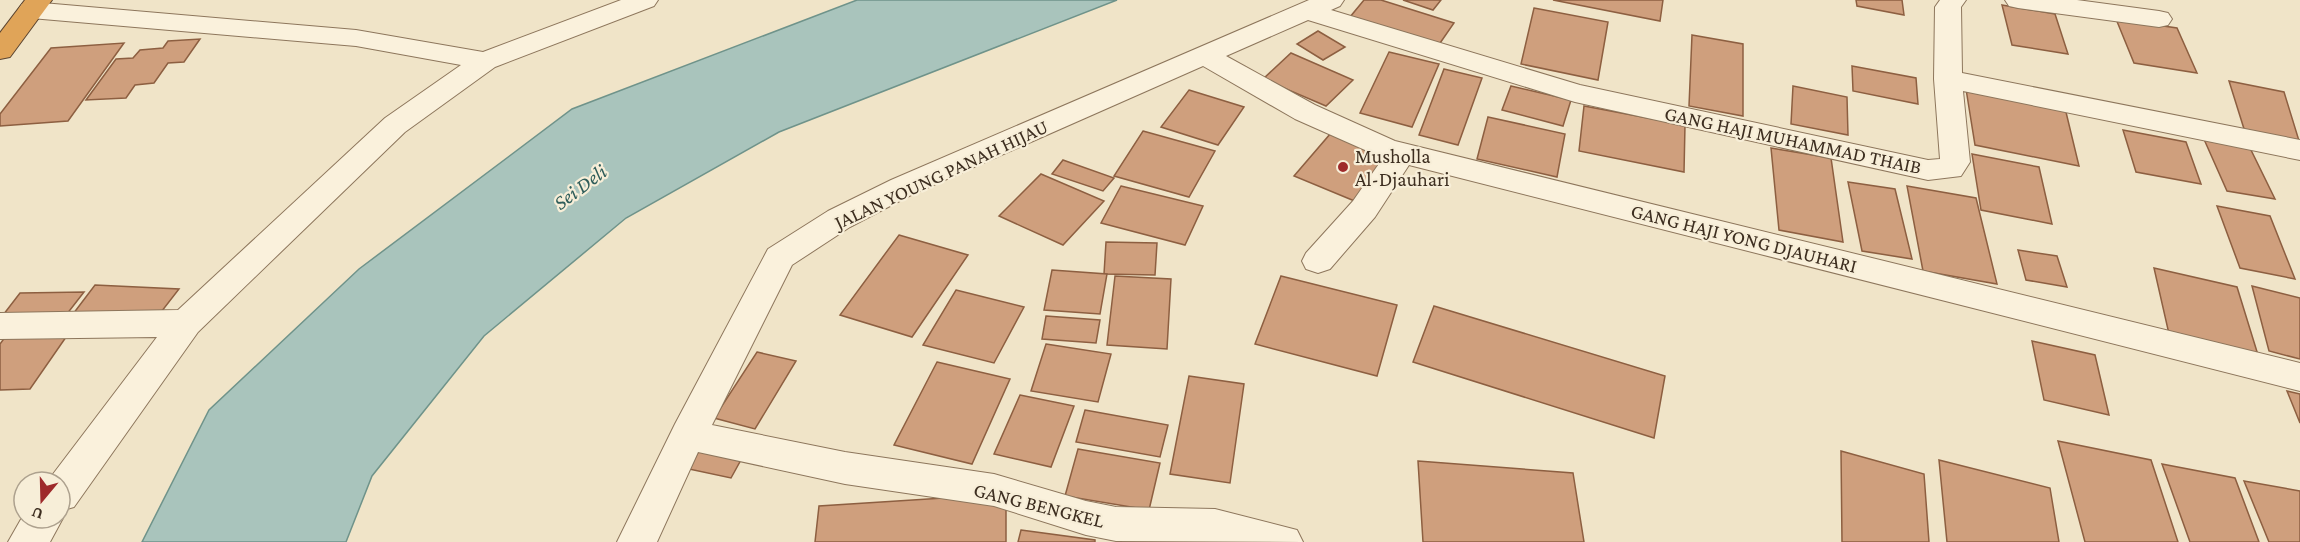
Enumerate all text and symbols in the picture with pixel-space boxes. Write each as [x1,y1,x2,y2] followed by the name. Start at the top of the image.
[1662,102,1923,179] street label: GANG HAJI MUHAMMAD THAIB
[829,115,1052,235] street label: JALAN YOUNG PANAH HIJAU
[1355,145,1449,191] place label: Musholla Al-Djauhari
[549,159,611,215] water label: Sei Deli
[1336,160,1350,174] marker: Musholla Al-Djauhari
[1629,199,1859,278] street label: GANG HAJI YONG DJAUHARI
[12,470,72,530] north arrow
[972,478,1106,532] street label: GANG BENGKEL
[29,504,45,524] text: U

